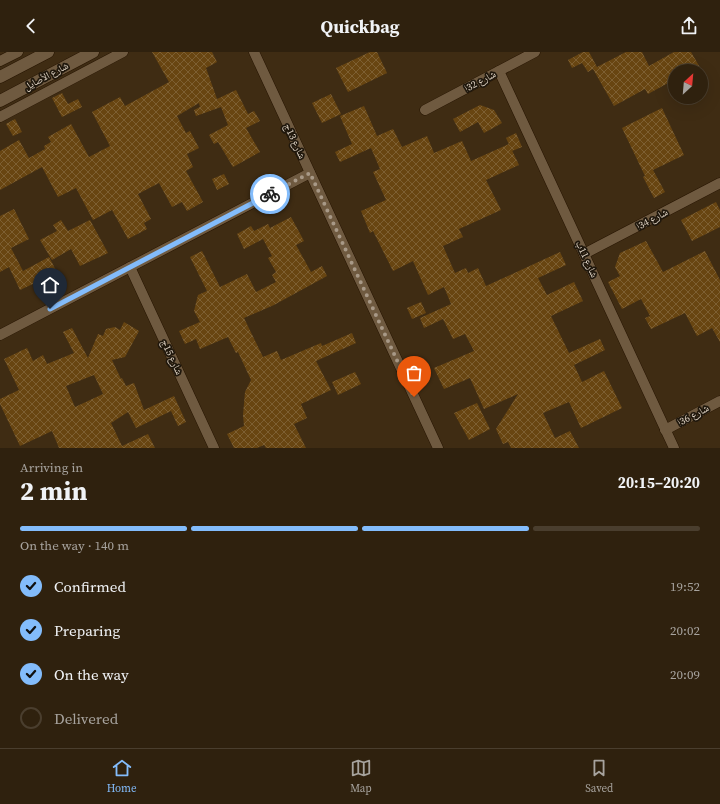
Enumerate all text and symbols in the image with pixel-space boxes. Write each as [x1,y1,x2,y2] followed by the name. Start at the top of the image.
[321,14,399,39] text: Quickbag
[20,15,42,37] icon: back
[678,15,700,37] icon: share
[21,59,71,93] street label: شارع الأصايل
[668,64,708,104] north arrow
[668,64,708,104] map controls
[462,67,498,95] street label: شارع 32ا
[281,121,309,161] street label: شارع 13ج
[250,174,290,214] courier
[259,183,281,205] icon: bike
[634,205,670,233] street label: شارع 34ا
[573,239,601,280] street label: شارع 11ب
[33,268,67,309] pin
[39,274,61,296] icon: home
[158,337,186,377] street label: شارع 15ج
[397,356,431,397] pin
[403,362,425,384] icon: bag
[675,401,711,429] street label: شارع 36ا
[20,459,83,476] text: Arriving in
[618,472,700,493] text: 20:15–20:20
[20,473,87,509] text: 2 min
[20,537,129,554] text: On the way · 140 m
[20,575,42,597] icon: check
[54,576,126,597] text: Confirmed
[670,578,700,595] text: 19:52
[20,619,42,641] icon: check
[54,620,120,641] text: Preparing
[670,622,700,639] text: 20:02
[20,663,42,685] icon: check
[54,664,129,685] text: On the way
[670,666,700,683] text: 20:09
[54,708,118,729] text: Delivered
[107,757,137,796] tab: Home
[350,757,372,796] tab: Map
[585,757,613,796] tab: Saved

